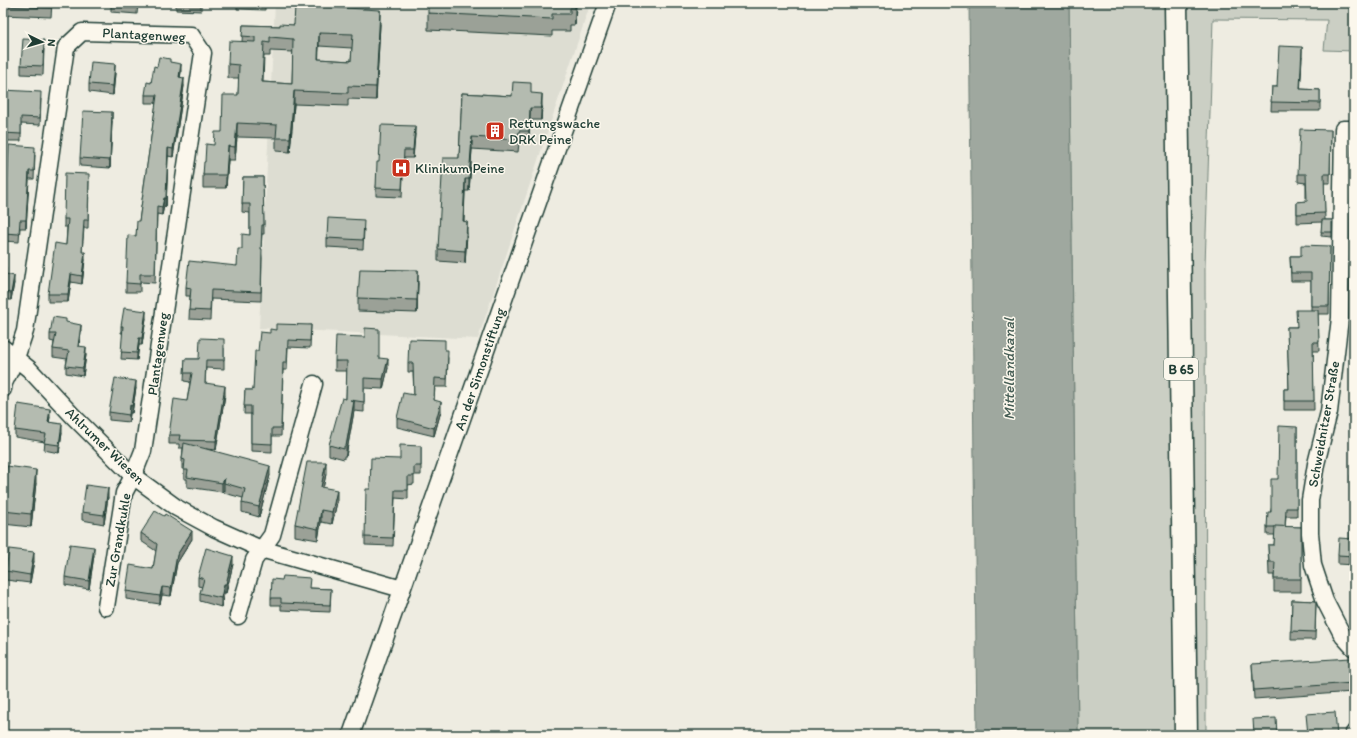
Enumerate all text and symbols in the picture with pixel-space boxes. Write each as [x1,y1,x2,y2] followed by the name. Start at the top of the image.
[22,22,62,62] north arrow
[102,24,187,46] street label: Plantagenweg
[45,39,58,47] text: N
[509,115,601,148] place label: Rettungswache DRK Peine
[484,120,506,142] building icon: Rettungswache DRK Peine
[390,157,412,179] hospital icon: Klinikum Peine
[415,160,505,177] place label: Klinikum Peine
[451,305,509,432] street label: An der Simonstiftung
[144,311,172,397] street label: Plantagenweg
[1000,316,1018,420] water label: Mittellandkanal
[1164,358,1198,380] road number: B 65
[1305,359,1344,488] street label: Schweidnitzer Straße
[62,404,148,488] street label: Ahlrumer Wiesen
[101,491,135,588] street label: Zur Grandkuhle

